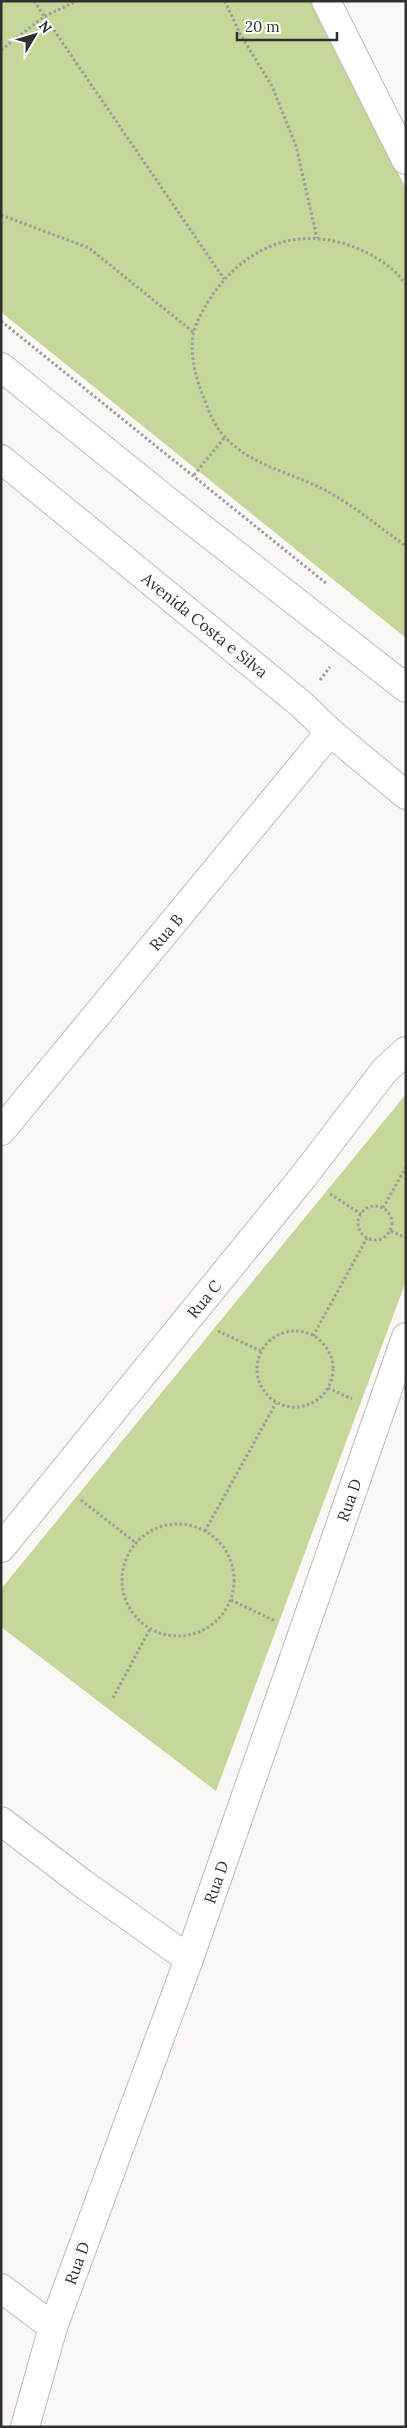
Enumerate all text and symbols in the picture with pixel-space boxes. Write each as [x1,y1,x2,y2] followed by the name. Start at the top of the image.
[10,10,60,60] north arrow
[237,10,337,42] scale bar
[35,17,56,37] text: N
[245,17,280,36] text: 20 m
[137,567,272,682] street label: Avenida Costa e Silva
[145,909,187,955] street label: Rua B
[183,1276,225,1322] street label: Rua C
[332,1476,366,1524] street label: Rua D
[199,1858,233,1906] street label: Rua D
[60,2239,94,2287] street label: Rua D

